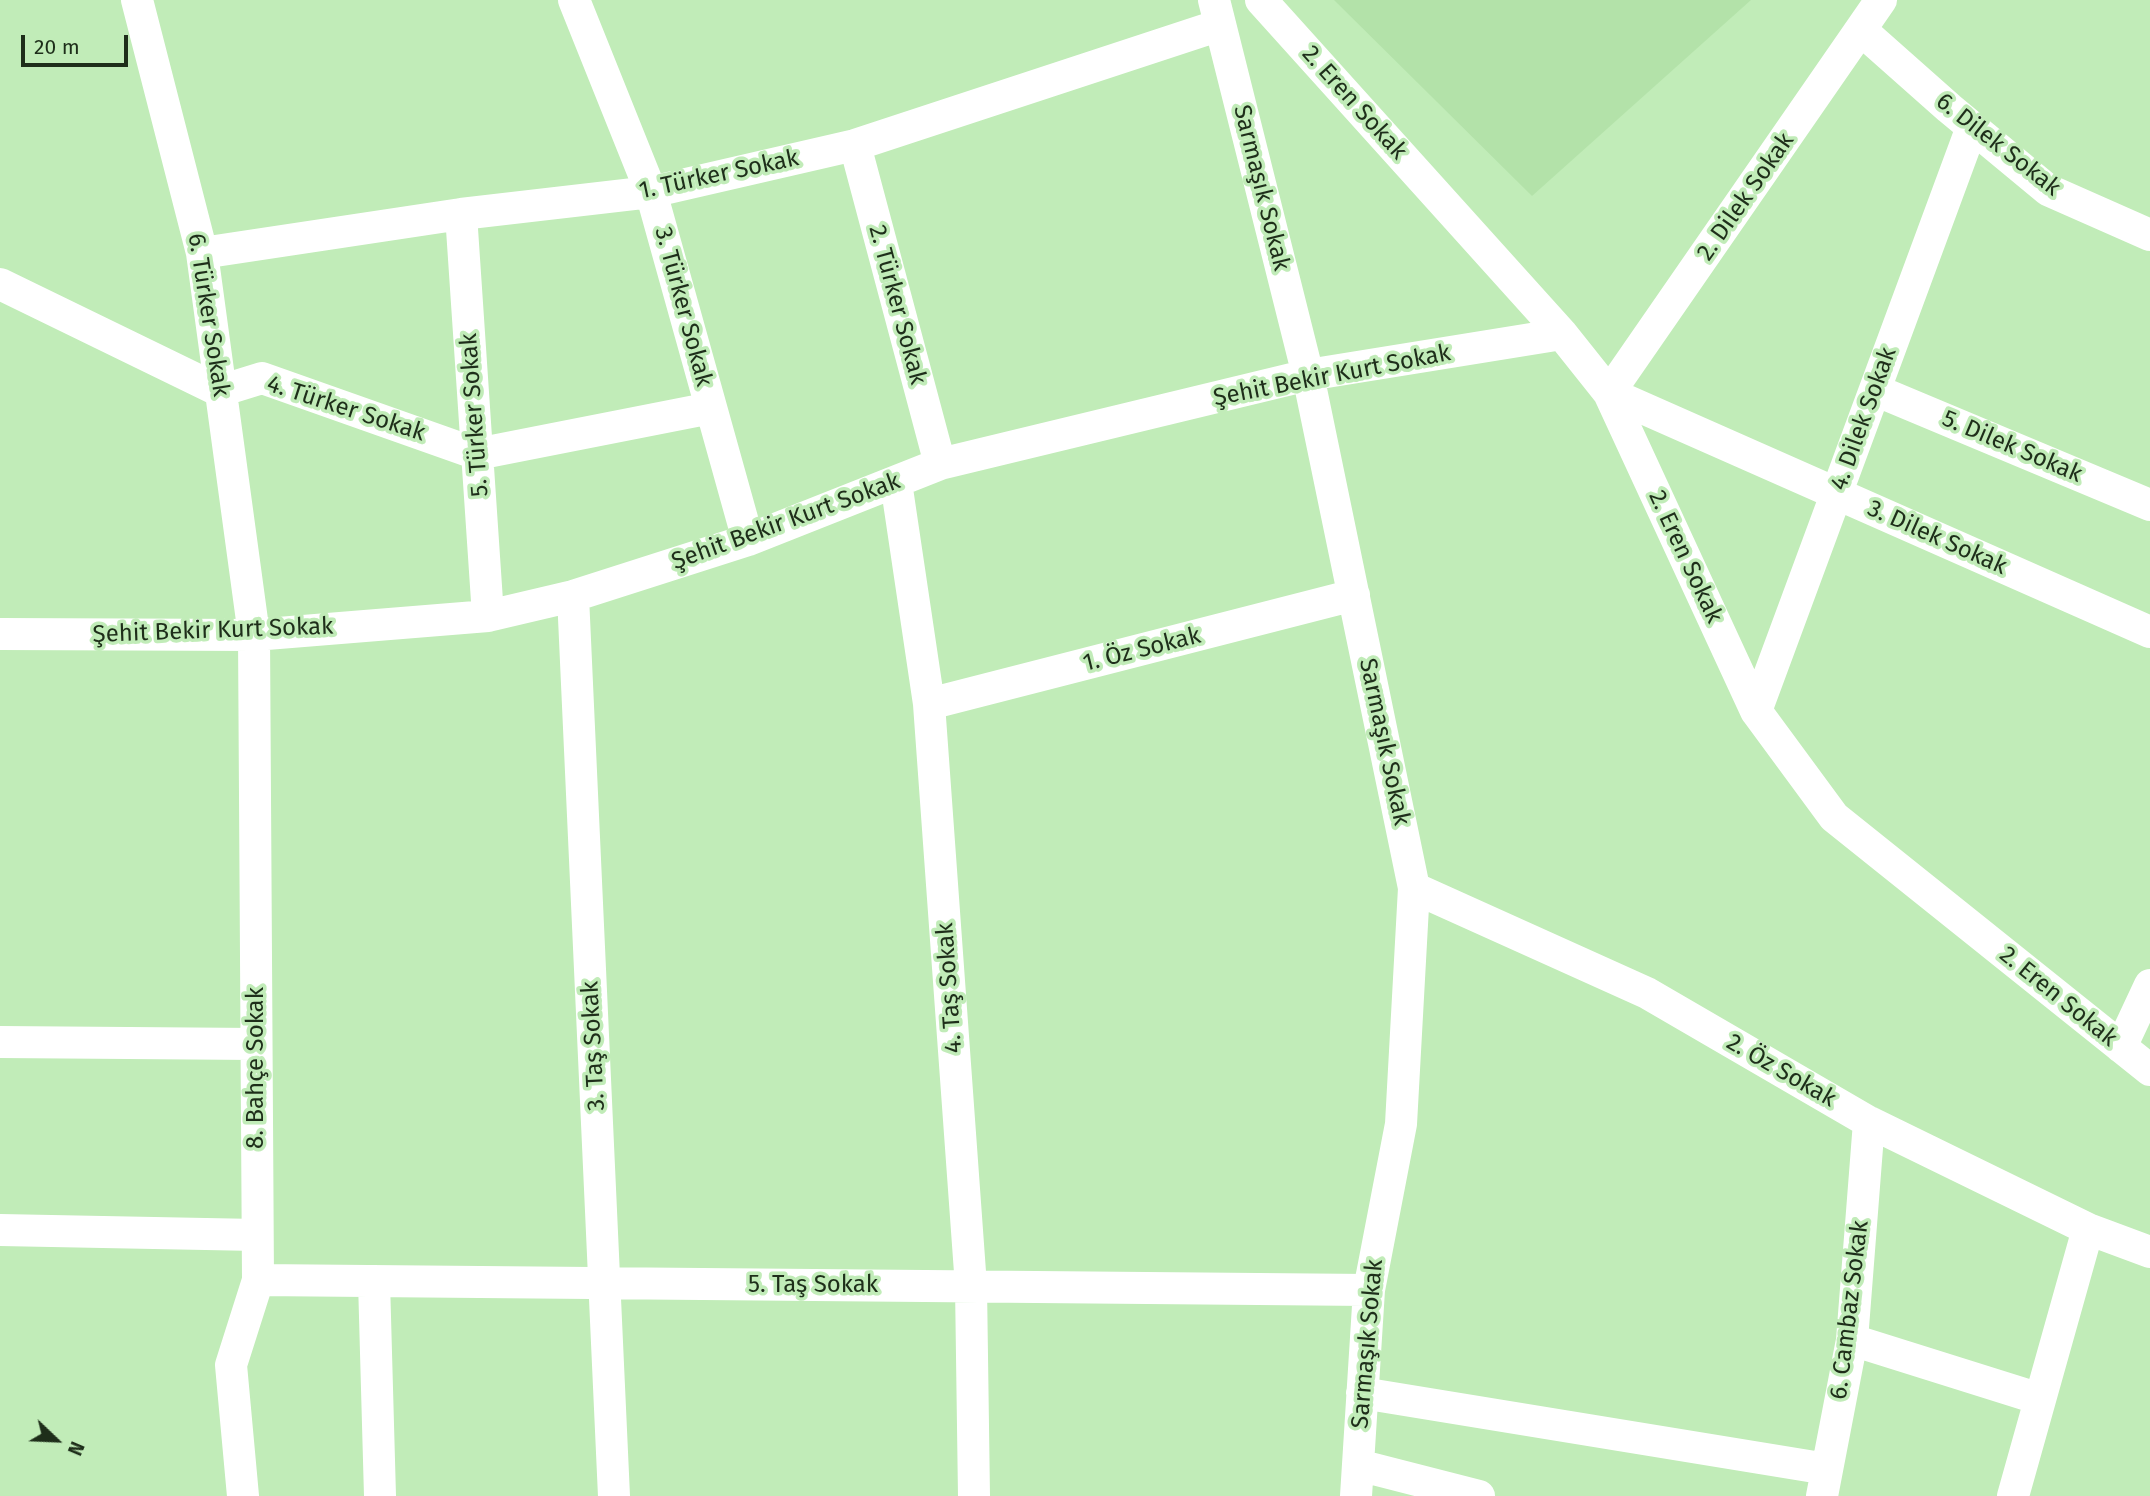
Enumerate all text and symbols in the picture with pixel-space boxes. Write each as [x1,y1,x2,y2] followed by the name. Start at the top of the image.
[24,21,131,65] scale bar
[34,34,80,60] text: 20 m
[1295,40,1413,166] street label: 2. Eren Sokak
[1930,87,2066,203] street label: 6. Dilek Sokak
[1226,102,1296,274] street label: Sarmaşık Sokak
[1691,128,1801,266] street label: 2. Dilek Sokak
[637,144,801,206] street label: 1. Türker Sokak
[862,222,932,388] street label: 2. Türker Sokak
[648,224,718,390] street label: 3. Türker Sokak
[181,231,235,399] street label: 6. Türker Sokak
[455,332,495,498] street label: 5. Türker Sokak
[1211,339,1453,413] street label: Şehit Bekir Kurt Sokak
[1825,344,1903,494] street label: 4. Dilek Sokak
[263,370,429,448] street label: 4. Türker Sokak
[1938,405,2086,489] street label: 5. Dilek Sokak
[668,467,904,577] street label: Şehit Bekir Kurt Sokak
[1642,486,1728,628] street label: 2. Eren Sokak
[1863,494,2011,582] street label: 3. Dilek Sokak
[92,612,334,650] street label: Şehit Bekir Kurt Sokak
[1080,622,1204,678] street label: 1. Öz Sokak
[1352,656,1416,828] street label: Sarmaşık Sokak
[931,922,969,1054] street label: 4. Taş Sokak
[1993,941,2123,1053] street label: 2. Eren Sokak
[576,980,612,1112] street label: 3. Taş Sokak
[242,987,270,1149] street label: 8. Bahçe Sokak
[1721,1028,1841,1114] street label: 2. Öz Sokak
[1825,1219,1875,1401] street label: 6. Cambaz Sokak
[1346,1258,1390,1430] street label: Sarmaşık Sokak
[748,1271,878,1299] street label: 5. Taş Sokak
[21,1405,91,1475] north arrow
[63,1438,89,1459] text: N

